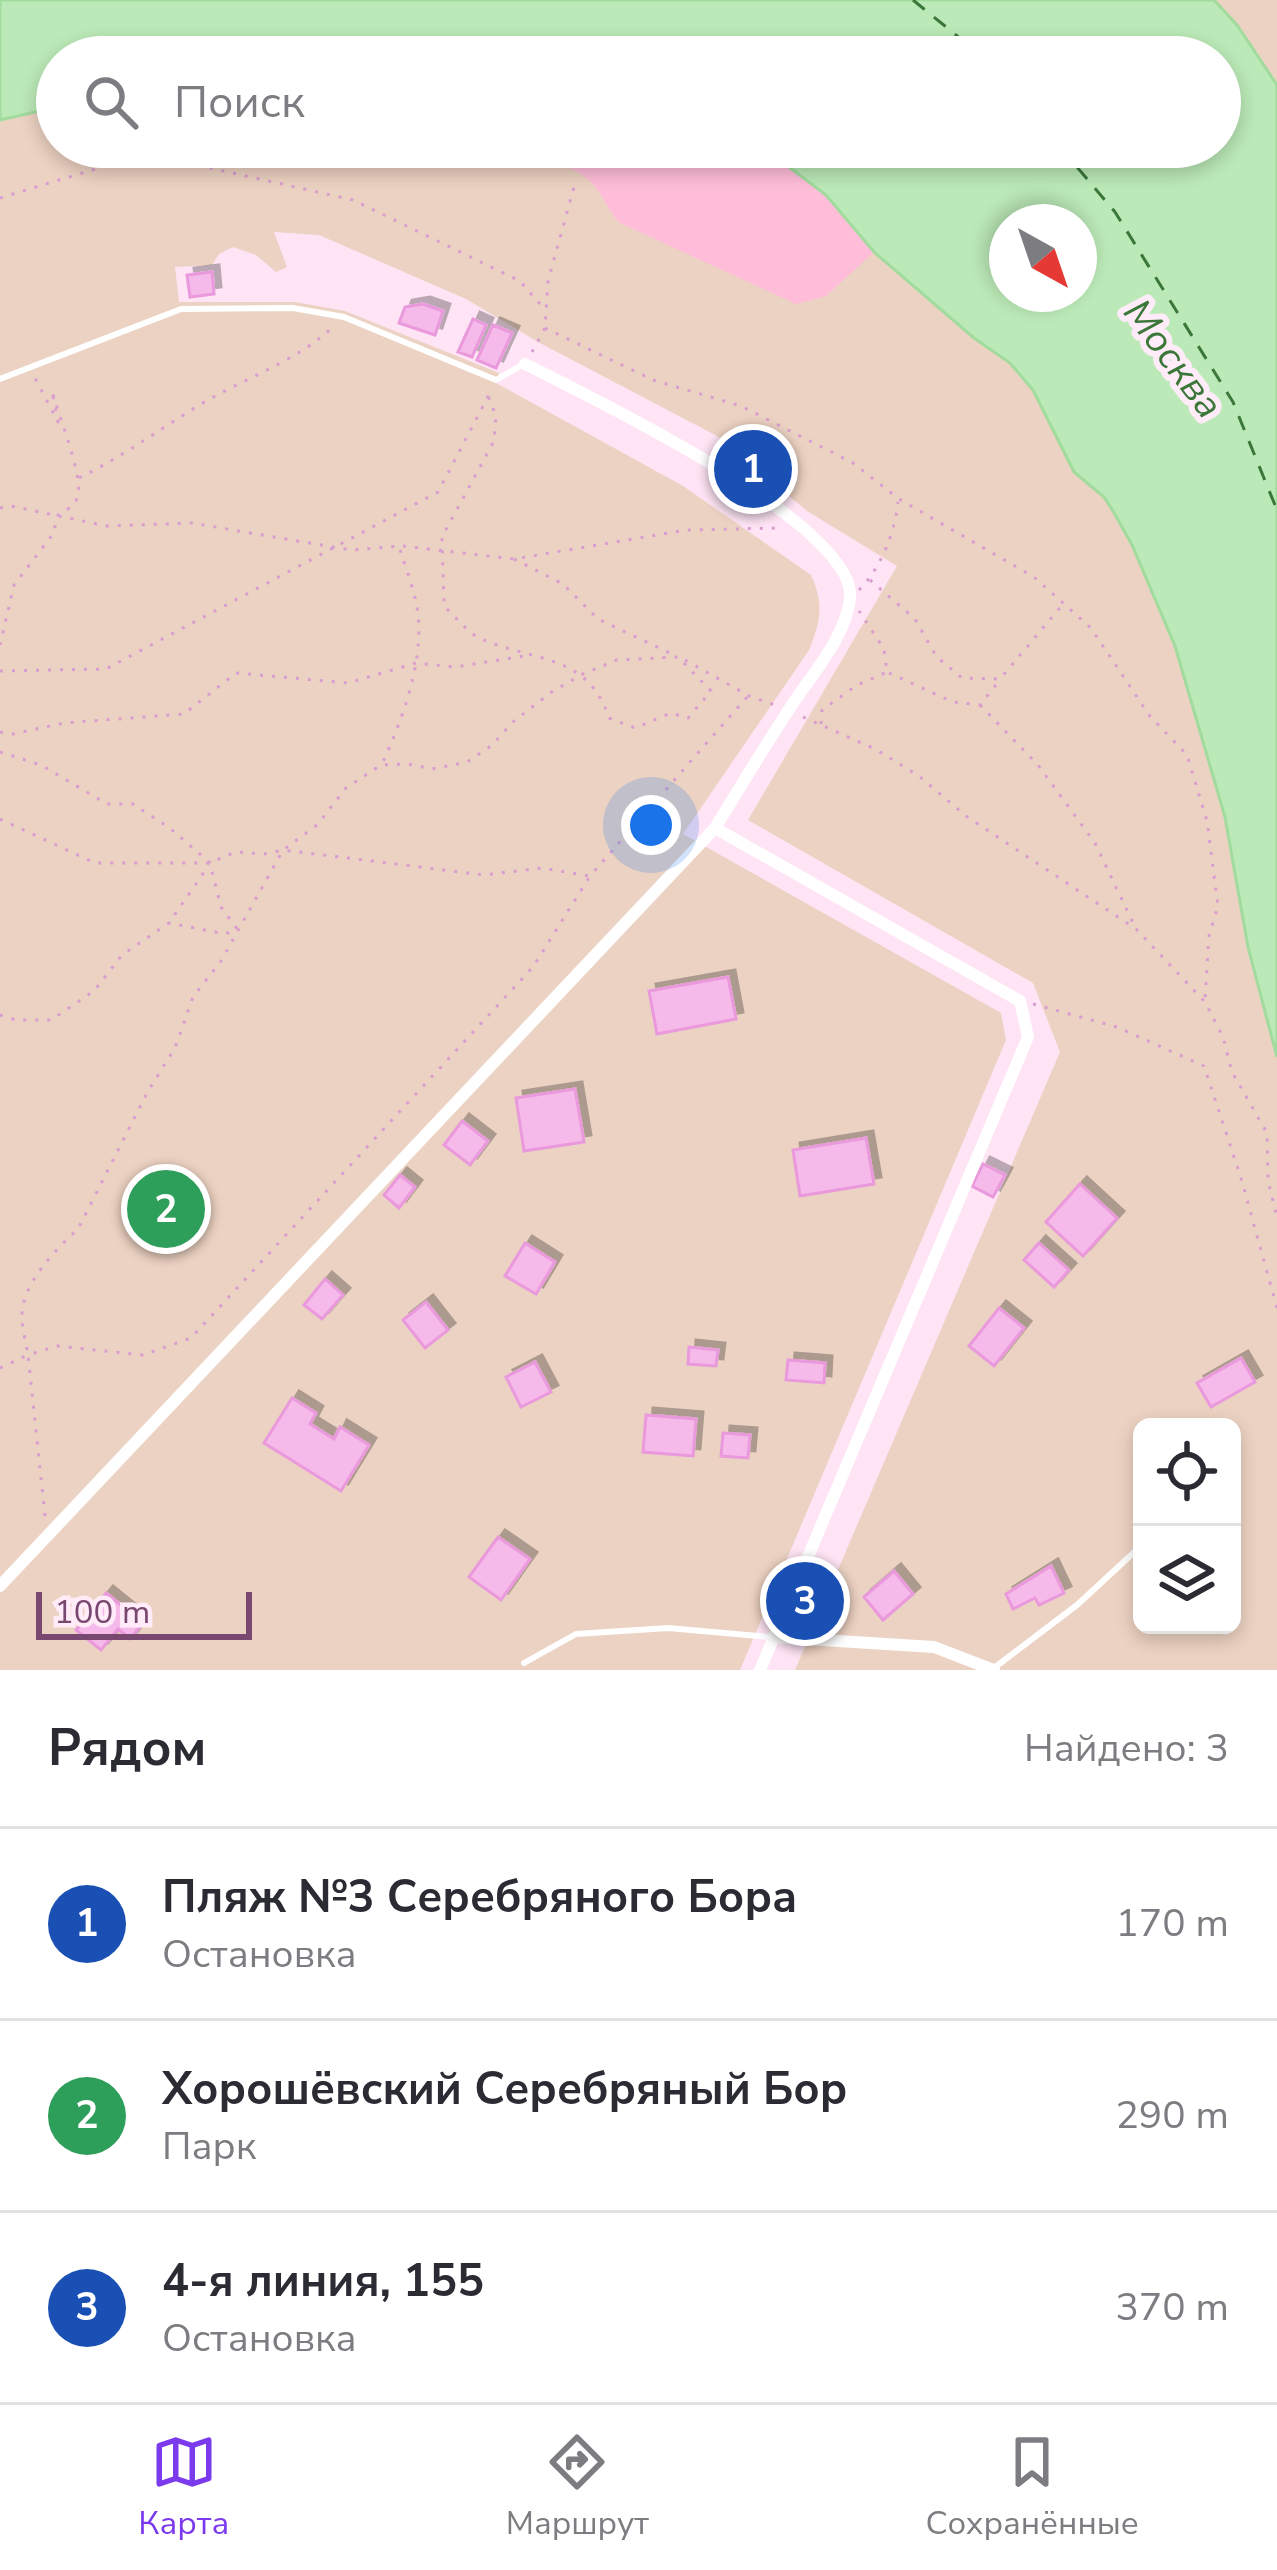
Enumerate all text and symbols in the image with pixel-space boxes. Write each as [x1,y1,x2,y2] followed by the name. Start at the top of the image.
[36,36,1241,168] search box
[78,69,144,135] icon: search
[174,72,305,133] text: Поиск
[989,204,1097,312] north arrow
[1111,288,1235,430] water label: Москва
[714,424,792,514] pin: 1
[621,795,681,855] your location
[127,1164,205,1254] pin: 2
[1133,1418,1241,1634] map controls
[1133,1418,1241,1526] button: locate
[1133,1526,1241,1634] button: layers
[766,1556,844,1646] pin: 3
[36,1586,252,1639] scale bar
[54,1590,150,1635] text: 100 m
[48,1713,206,1783] text: Рядом
[1024,1722,1229,1775] text: Найдено: 3
[162,1867,797,1928] text: Пляж №3 Cеребряного Бора
[75,1897,99,1950] text: 1
[1115,1897,1229,1950] text: 170 m
[162,1928,357,1981] text: Остановка
[162,2059,847,2120] text: Хорошёвский Серебряный Бор
[75,2089,99,2142] text: 2
[1115,2089,1229,2142] text: 290 m
[162,2120,256,2173] text: Парк
[162,2251,484,2312] text: 4-я линия, 155
[75,2281,99,2334] text: 3
[1115,2281,1229,2334] text: 370 m
[162,2312,357,2365] text: Остановка
[138,2429,229,2546] tab: Карта
[506,2429,649,2546] tab: Маршрут
[926,2429,1139,2546] tab: Сохранённые

